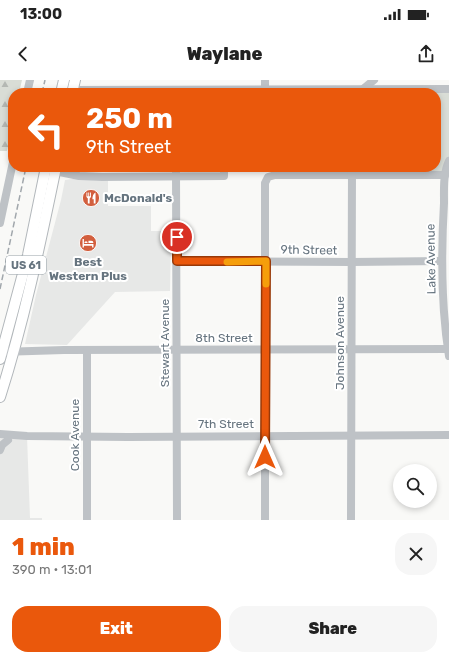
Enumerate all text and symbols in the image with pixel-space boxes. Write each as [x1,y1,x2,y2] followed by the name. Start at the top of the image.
[20,5,62,23] text: 13:00
[12,43,34,65] icon: back
[187,43,262,65] text: Waylane
[415,43,437,65] icon: share
[86,102,173,135] text: 250 m
[20,104,72,156] icon: left
[86,136,171,158] text: 9th Street
[81,188,101,208] restaurant icon: McDonald's
[104,191,172,205] place label: McDonald's
[160,220,194,254] pin
[423,223,439,294] street label: Lake Avenue
[166,226,188,248] icon: arrive
[78,233,98,253] hotel icon: Best Western Plus
[281,243,338,257] street label: 9th Street
[49,255,127,283] place label: Best Western Plus
[6,256,46,274] road number: US 61
[333,296,347,390] street label: Johnson Avenue
[158,298,172,387] street label: Stewart Avenue
[195,331,253,345] street label: 8th Street
[68,398,82,471] street label: Cook Avenue
[198,417,254,431] street label: 7th Street
[244,436,286,478] position arrow
[393,464,437,508] map controls
[393,464,437,508] button: search
[12,533,75,561] text: 1 min
[395,533,437,575] button: close
[12,562,92,577] text: 390 m · 13:01
[12,606,221,652] button: Exit
[229,606,437,652] button: Share

